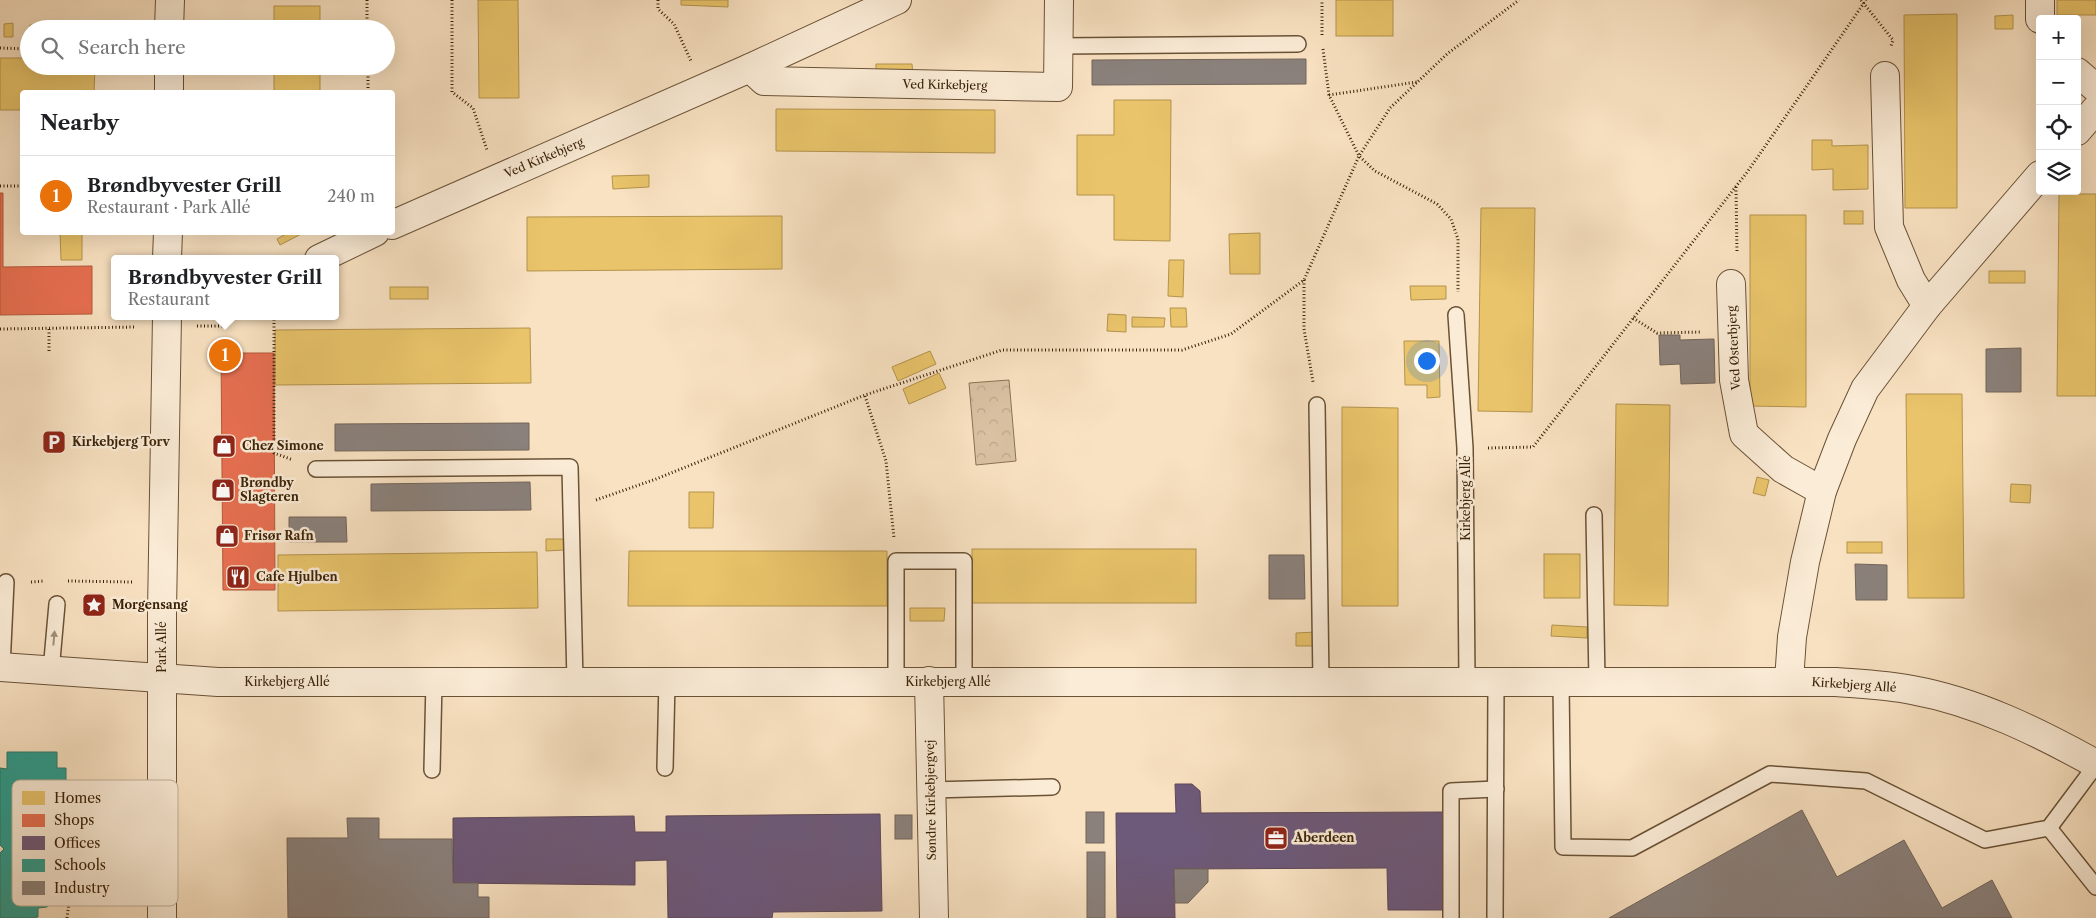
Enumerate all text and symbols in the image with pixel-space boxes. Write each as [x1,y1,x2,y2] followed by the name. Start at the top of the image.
[2036,15,2081,195] map controls
[2036,15,2081,60] button: +
[20,20,395,75] search box
[38,34,66,62] icon: search
[78,36,186,59] text: Search here
[2036,60,2081,105] button: −
[902,76,988,93] street label: Ved Kirkebjerg
[2036,105,2081,150] button: locate
[40,110,119,135] text: Nearby
[501,134,586,181] street label: Ved Kirkebjerg
[2036,150,2081,195] button: layers
[87,174,281,197] text: Brøndbyvester Grill
[52,186,60,206] text: 1
[327,186,375,206] text: 240 m
[87,197,251,217] text: Restaurant · Park Allé
[111,255,339,320] popup
[128,266,322,289] text: Brøndbyvester Grill
[128,289,210,309] text: Restaurant
[1724,305,1743,392] street label: Ved Østerbjerg
[209,336,241,374] pin: 1
[1414,348,1440,374] your location
[41,429,67,455] parking icon: Kirkebjerg Torv
[211,433,237,459] shop icon: Chez Simone
[72,434,170,449] place label: Kirkebjerg Torv
[242,438,324,453] place label: Chez Simone
[1458,455,1473,541] street label: Kirkebjerg Allé
[240,475,300,504] place label: Brøndby Slagteren
[210,477,236,503] shop icon: Brøndby Slagteren
[214,523,240,549] shop icon: Frisør Rafn
[244,528,314,543] place label: Frisør Rafn
[225,564,251,590] restaurant icon: Cafe Hjulben
[256,569,339,584] place label: Cafe Hjulben
[81,592,107,618] place icon: Morgensang
[112,597,189,612] place label: Morgensang
[154,621,169,673] street label: Park Allé
[50,629,58,645] one-way arrow
[244,674,330,689] street label: Kirkebjerg Allé
[905,674,991,689] street label: Kirkebjerg Allé
[1811,674,1897,695] street label: Kirkebjerg Allé
[922,740,939,860] street label: Søndre Kirkebjergvej
[12,780,178,906] legend
[54,789,101,807] text: Homes
[54,811,94,829] text: Shops
[1263,825,1289,851] office icon: Aberdeen
[1293,830,1355,845] place label: Aberdeen
[54,834,100,852] text: Offices
[54,856,106,874] text: Schools
[54,879,110,897] text: Industry

